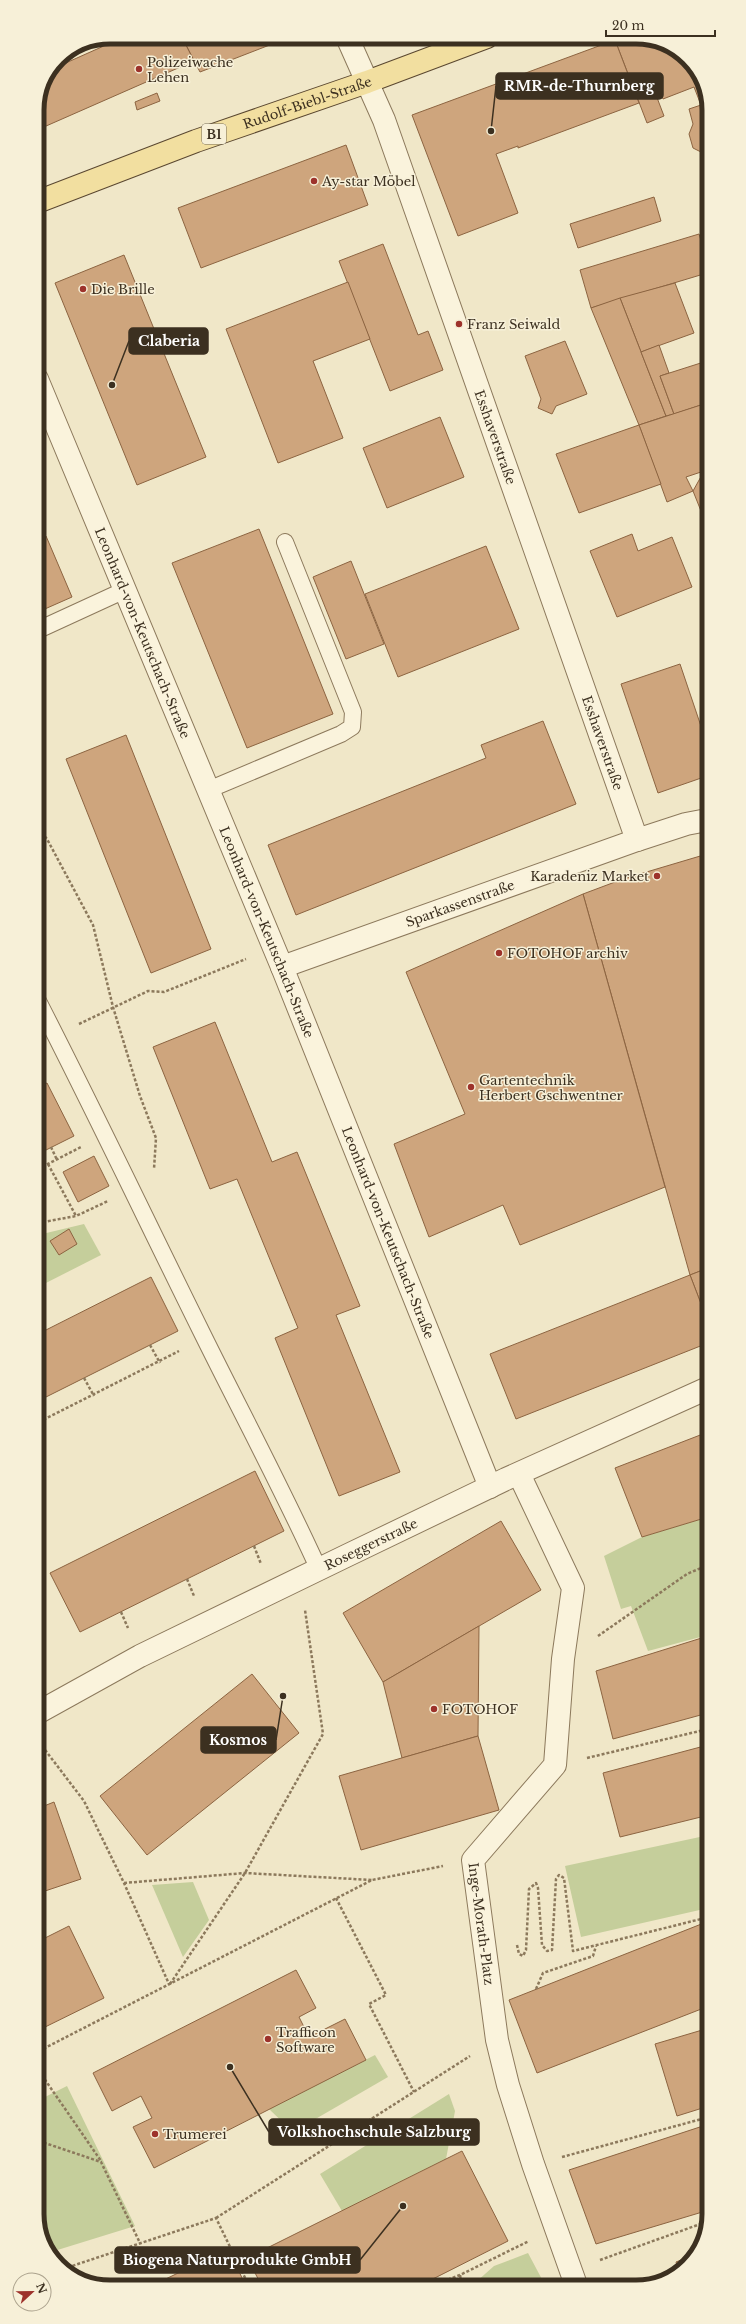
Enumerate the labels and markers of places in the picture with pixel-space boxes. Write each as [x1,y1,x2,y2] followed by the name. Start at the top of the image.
[147,54,233,86] place label: Polizeiwache Lehen
[134,64,144,74] marker: Polizeiwache Lehen
[496,73,663,99] callout: RMR-de-Thurnberg
[321,173,415,190] place label: Ay-star Möbel
[309,176,319,186] marker: Ay-star Möbel
[91,281,155,298] place label: Die Brille
[78,284,88,294] marker: Die Brille
[467,316,561,333] place label: Franz Seiwald
[454,319,464,329] marker: Franz Seiwald
[129,328,208,354] callout: Claberia
[530,868,649,885] place label: Karadeniz Market
[652,871,662,881] marker: Karadeniz Market
[507,945,628,962] place label: FOTOHOF archiv
[494,948,504,958] marker: FOTOHOF archiv
[479,1072,624,1104] place label: Gartentechnik Herbert Gschwentner
[466,1082,476,1092] marker: Gartentechnik Herbert Gschwentner
[442,1701,518,1718] place label: FOTOHOF
[429,1704,439,1714] marker: FOTOHOF
[201,1727,276,1753] callout: Kosmos
[276,2024,336,2056] place label: Trafficon Software
[263,2034,273,2044] marker: Trafficon Software
[269,2119,479,2145] callout: Volkshochschule Salzburg
[163,2126,227,2143] place label: Trumerei
[150,2129,160,2139] marker: Trumerei
[115,2247,360,2273] callout: Biogena Naturprodukte GmbH

